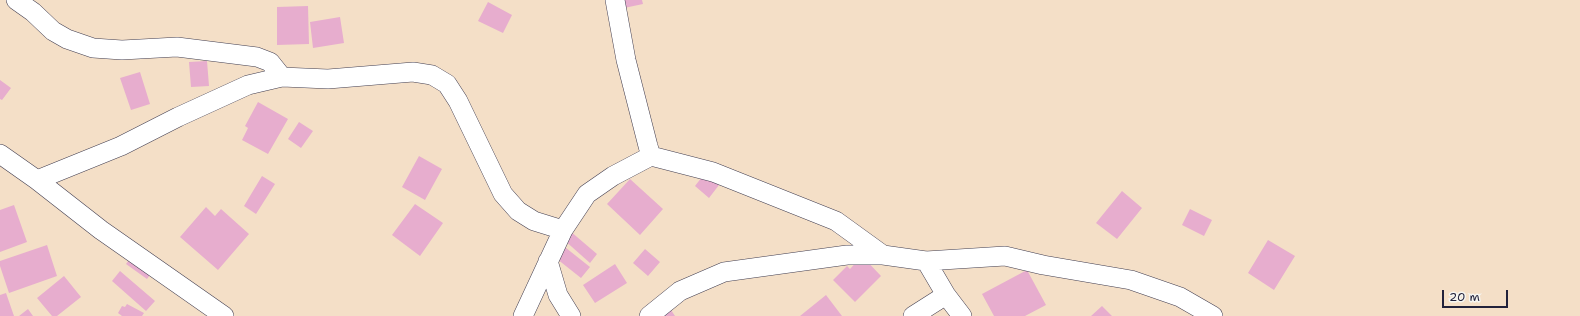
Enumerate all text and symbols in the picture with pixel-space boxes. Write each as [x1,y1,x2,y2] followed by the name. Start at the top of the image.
[1444,282,1510,308] scale bar
[1449,289,1480,305] text: 20 m

